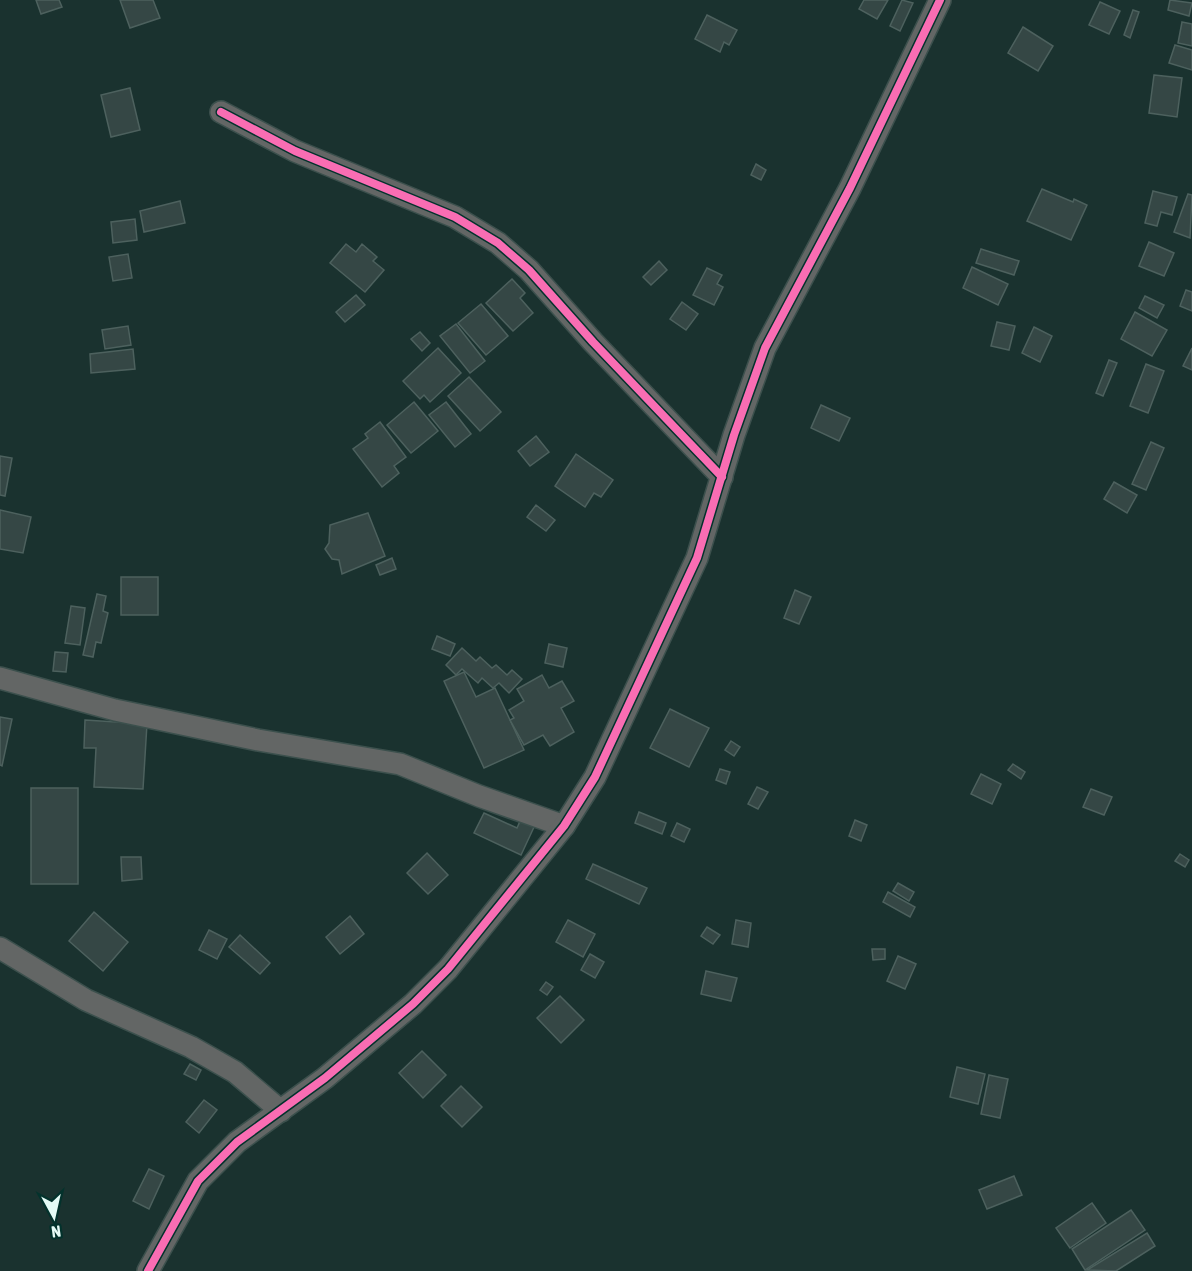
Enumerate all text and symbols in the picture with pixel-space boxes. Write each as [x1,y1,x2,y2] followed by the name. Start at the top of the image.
[24,1187,84,1247] north arrow
[50,1222,62,1241] text: N

